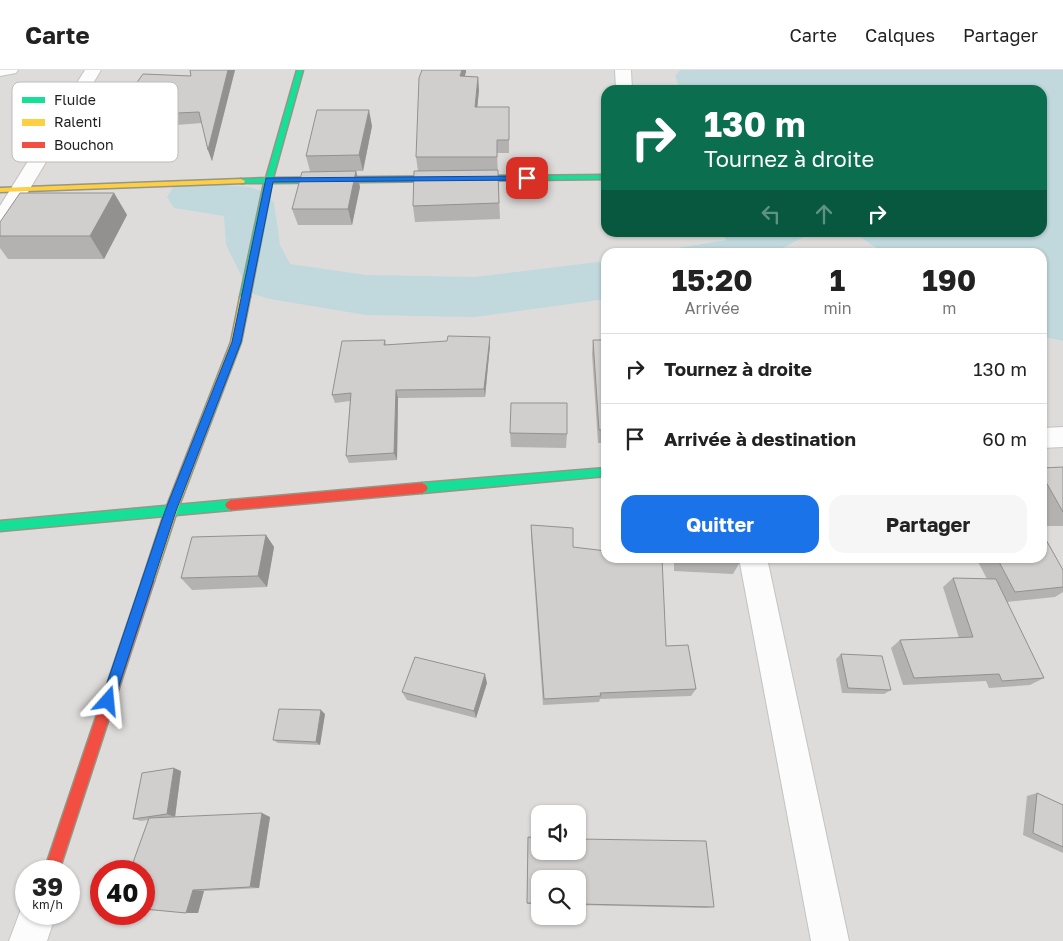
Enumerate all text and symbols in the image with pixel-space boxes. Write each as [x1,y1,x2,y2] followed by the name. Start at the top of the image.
[25,20,90,49] text: Carte
[790,24,837,46] text: Carte
[865,24,935,46] text: Calques
[963,24,1038,46] text: Partager
[12,82,178,162] legend
[54,91,96,108] text: Fluide
[704,103,806,145] text: 130 m
[621,105,686,170] icon: right
[54,113,102,130] text: Ralenti
[54,136,114,153] text: Bouchon
[704,145,874,172] text: Tournez à droite
[506,157,548,199] pin
[513,164,541,192] icon: arrive
[757,200,785,228] icon: left
[810,200,838,228] icon: ahead
[863,200,891,228] icon: right
[672,262,753,298] text: 15:20
[830,262,845,298] text: 1
[922,262,976,298] text: 190
[685,298,740,318] text: Arrivée
[823,298,852,318] text: min
[942,298,956,318] text: m
[621,355,649,383] icon: right
[664,357,812,380] text: Tournez à droite
[973,357,1027,380] text: 130 m
[621,425,649,453] icon: arrive
[664,427,856,450] text: Arrivée à destination
[982,427,1027,450] text: 60 m
[621,495,819,553] button: Quitter
[829,495,1027,553] button: Partager
[81,674,133,726] position arrow
[531,805,586,925] map controls
[531,805,586,860] button: sound
[90,860,155,925] speed limit sign: 40
[531,870,586,925] button: search
[32,871,63,902] text: 39
[32,897,63,912] text: km/h

